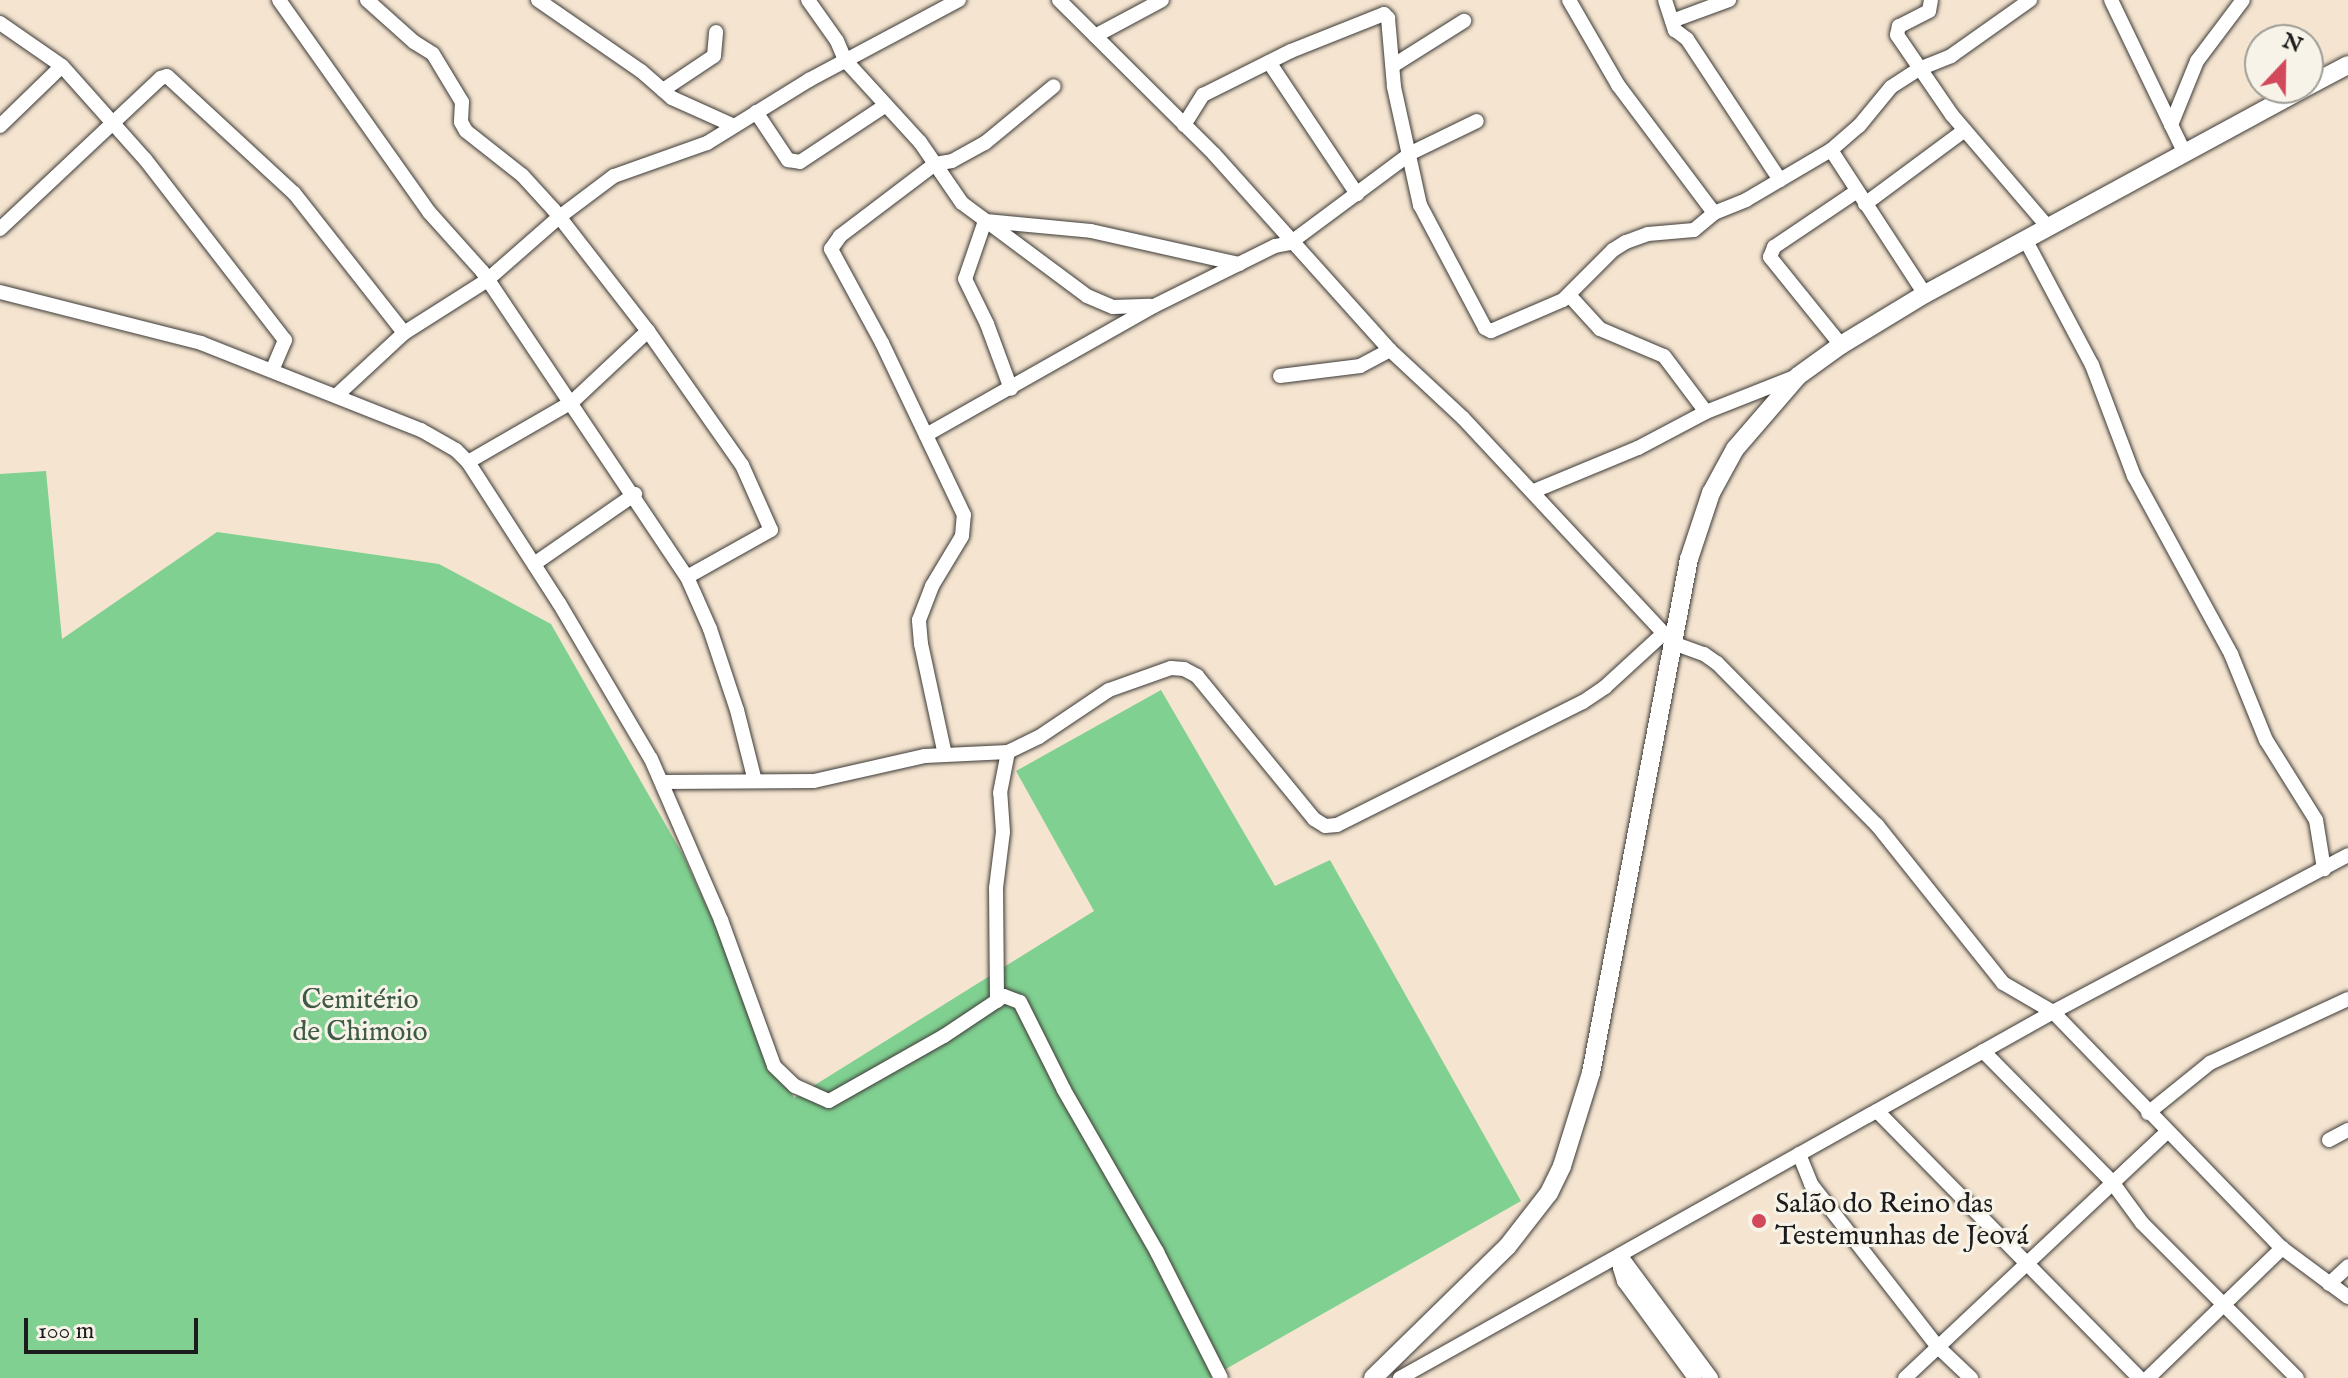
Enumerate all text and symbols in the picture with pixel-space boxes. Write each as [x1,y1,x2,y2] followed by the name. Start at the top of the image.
[2244,24,2324,104] north arrow
[2278,27,2306,60] text: N
[292,984,428,1050] park label: Cemitério de Chimoio
[1775,1188,2029,1254] place label: Salão do Reino das Testemunhas de Jeová
[1750,1212,1768,1230] marker: Salão do Reino das Testemunhas de Jeová
[28,1302,202,1352] scale bar
[38,1316,94,1347] text: 100 m

